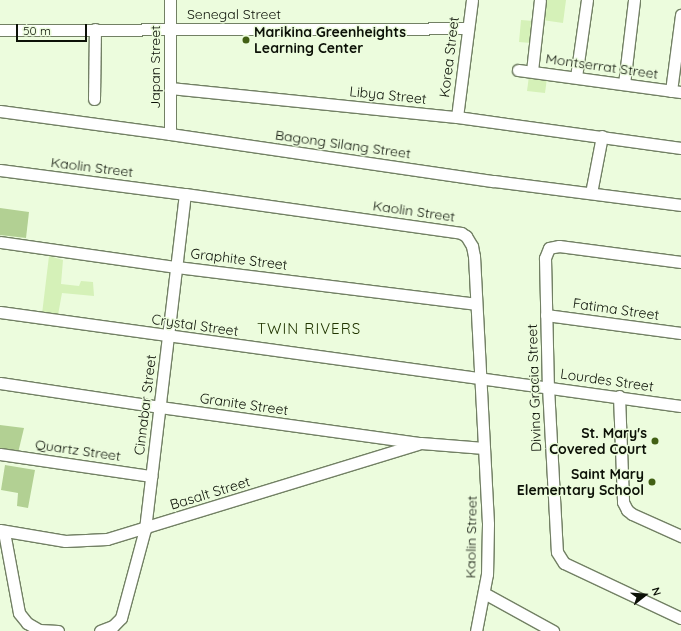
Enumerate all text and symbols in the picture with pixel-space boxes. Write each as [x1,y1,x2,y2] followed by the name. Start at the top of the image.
[187,6,281,22] street label: Senegal Street
[18,16,89,42] scale bar
[436,16,462,98] street label: Korea Street
[23,23,51,38] text: 50 m
[254,24,406,56] place label: Marikina Greenheights Learning Center
[147,25,163,109] street label: Japan Street
[241,35,251,45] marker: Marikina Greenheights Learning Center
[545,50,659,82] street label: Montserrat Street
[349,83,427,107] street label: Libya Street
[274,126,412,162] street label: Bagong Silang Street
[50,154,134,180] street label: Kaolin Street
[372,197,456,225] street label: Kaolin Street
[190,245,288,273] street label: Graphite Street
[572,295,660,323] street label: Fatima Street
[151,311,239,339] street label: Crystal Street
[257,320,361,338] district label: TWIN RIVERS
[523,324,545,452] street label: Divina Gracia Street
[130,354,160,456] street label: Cinnabar Street
[559,365,655,395] street label: Lourdes Street
[199,389,289,419] street label: Granite Street
[549,425,647,458] place label: St. Mary's Covered Court
[34,436,122,464] street label: Quartz Street
[650,436,660,446] marker: St. Mary's Covered Court
[517,466,644,498] place label: Saint Mary Elementary School
[168,473,252,513] street label: Basalt Street
[647,477,657,487] marker: Saint Mary Elementary School
[462,495,480,579] street label: Kaolin Street
[625,575,665,615] north arrow
[649,586,664,597] text: N

